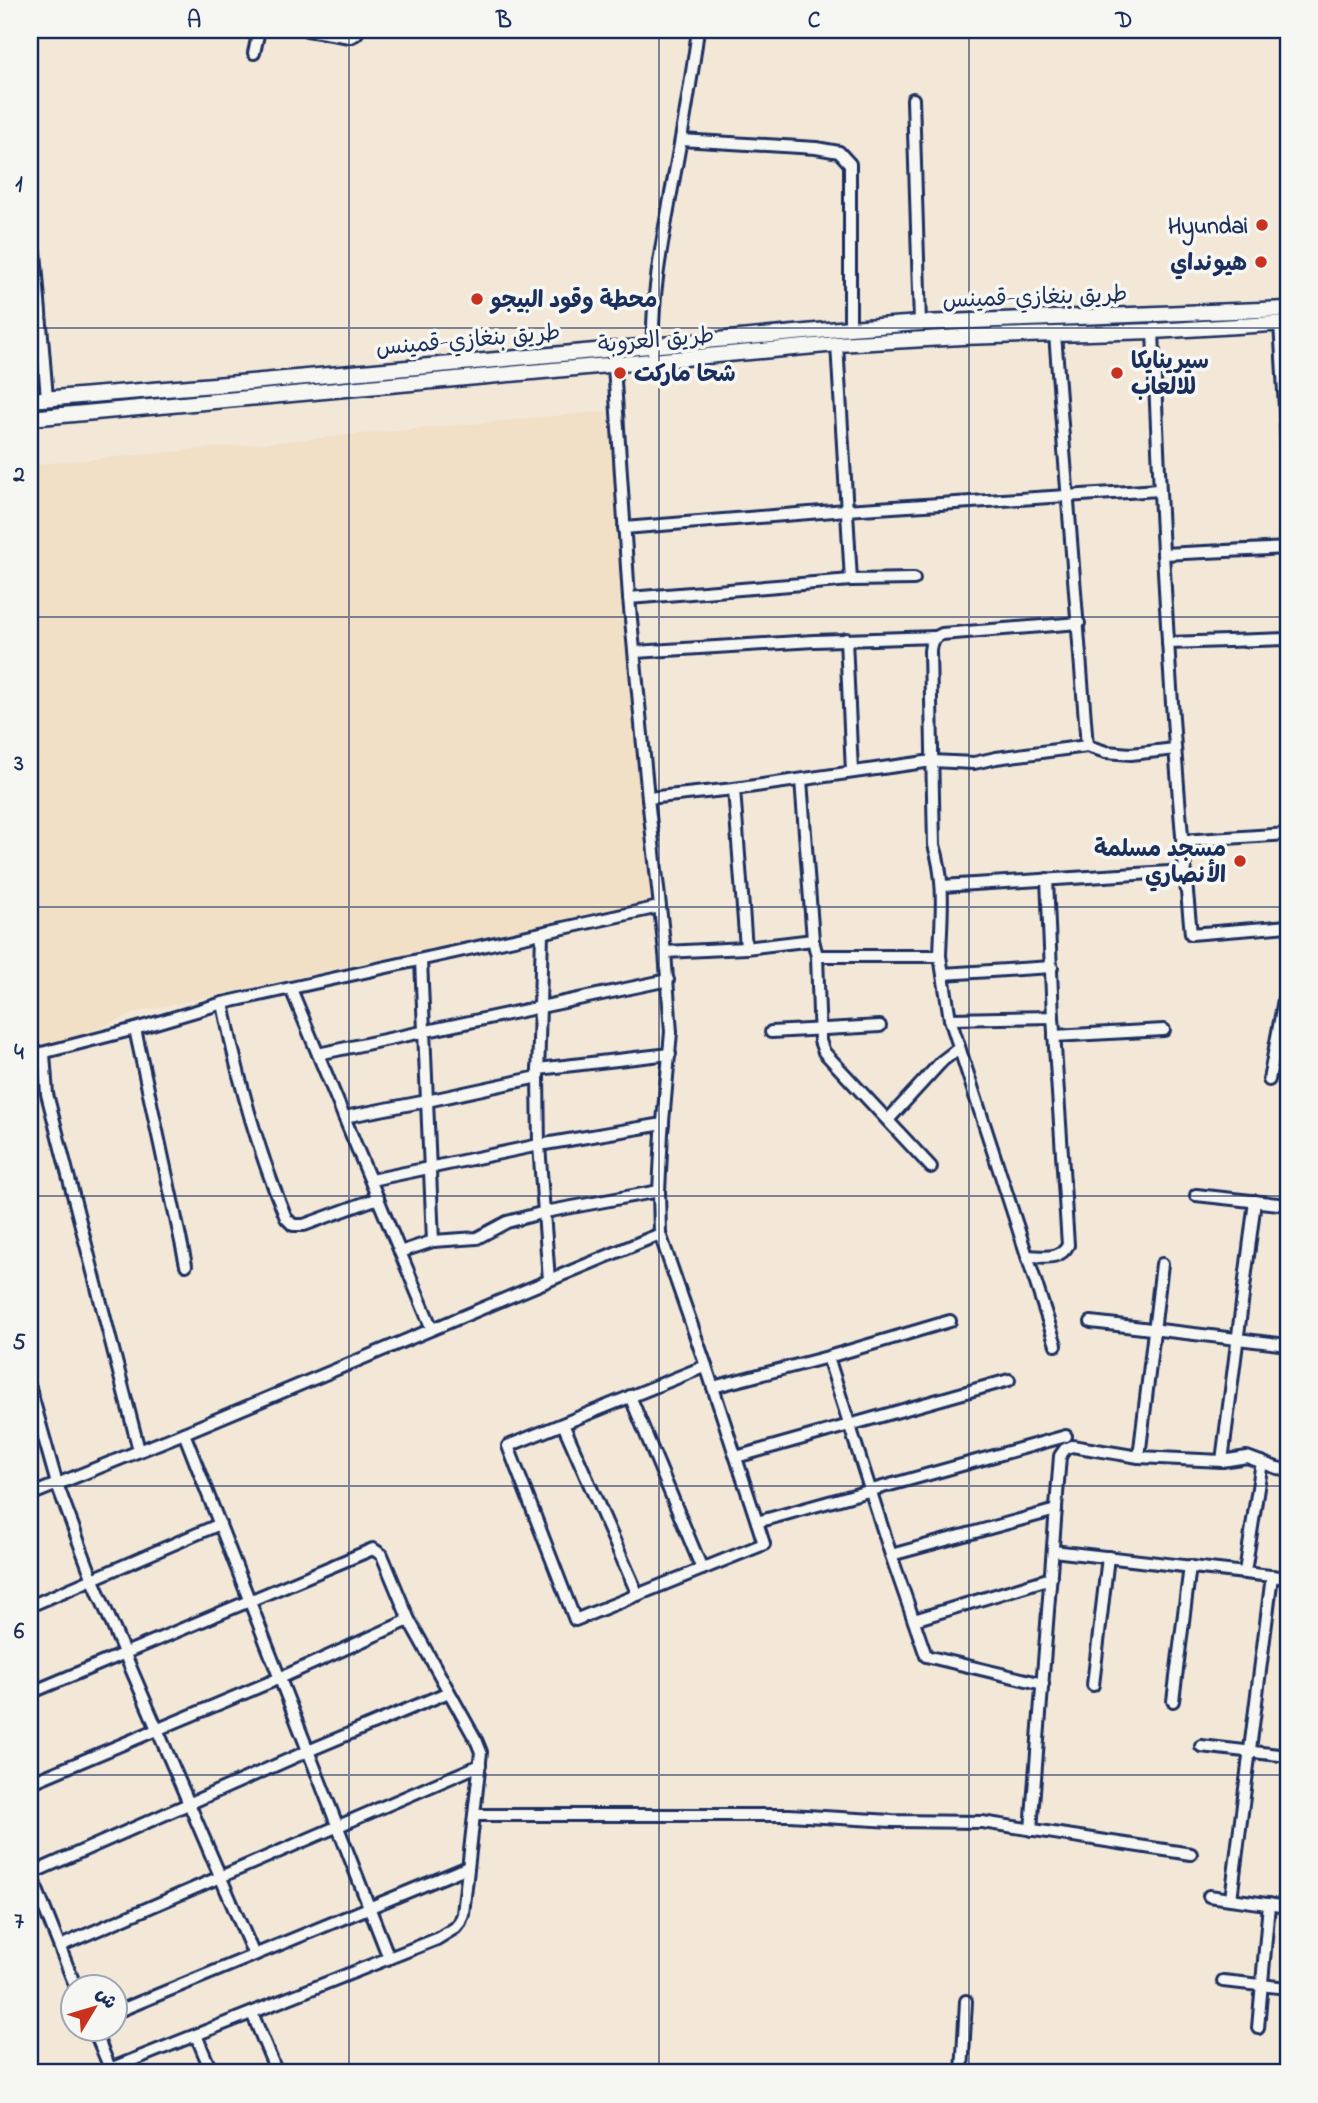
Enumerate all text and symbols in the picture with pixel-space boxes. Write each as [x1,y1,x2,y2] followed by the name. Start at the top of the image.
[187,5,201,38] text: A
[495,5,512,38] text: B
[808,5,821,38] text: C
[1115,5,1132,38] text: D
[15,169,23,202] text: 1
[1168,211,1248,246] place label: Hyundai
[1254,217,1270,233] marker: Hyundai
[1170,248,1247,281] place label: هيونداي
[1253,254,1269,270] marker: هيونداي
[942,279,1128,318] street label: طريق بنغازي-قمينس
[489,285,657,318] place label: محطة وقود البيجو
[469,291,485,307] marker: محطة وقود البيجو
[375,317,562,366] street label: طريق بنغازي-قمينس
[597,320,716,363] street label: طريق العروبة
[1131,346,1209,405] place label: سيرينايكا للالعاب
[634,359,736,392] place label: شحا ماركت
[612,365,628,381] marker: شحا ماركت
[1109,365,1125,381] marker: سيرينايكا للالعاب
[12,459,25,492] text: 2
[13,748,24,781] text: 3
[1094,834,1226,893] place label: مسجد مسلمة الأنصاري
[1232,853,1248,869] marker: مسجد مسلمة الأنصاري
[14,1037,24,1070] text: 4
[12,1327,26,1360] text: 5
[14,1616,25,1649] text: 6
[14,1906,24,1939] text: 7
[60,1974,130,2044] north arrow
[88,1983,123,2016] text: ش

